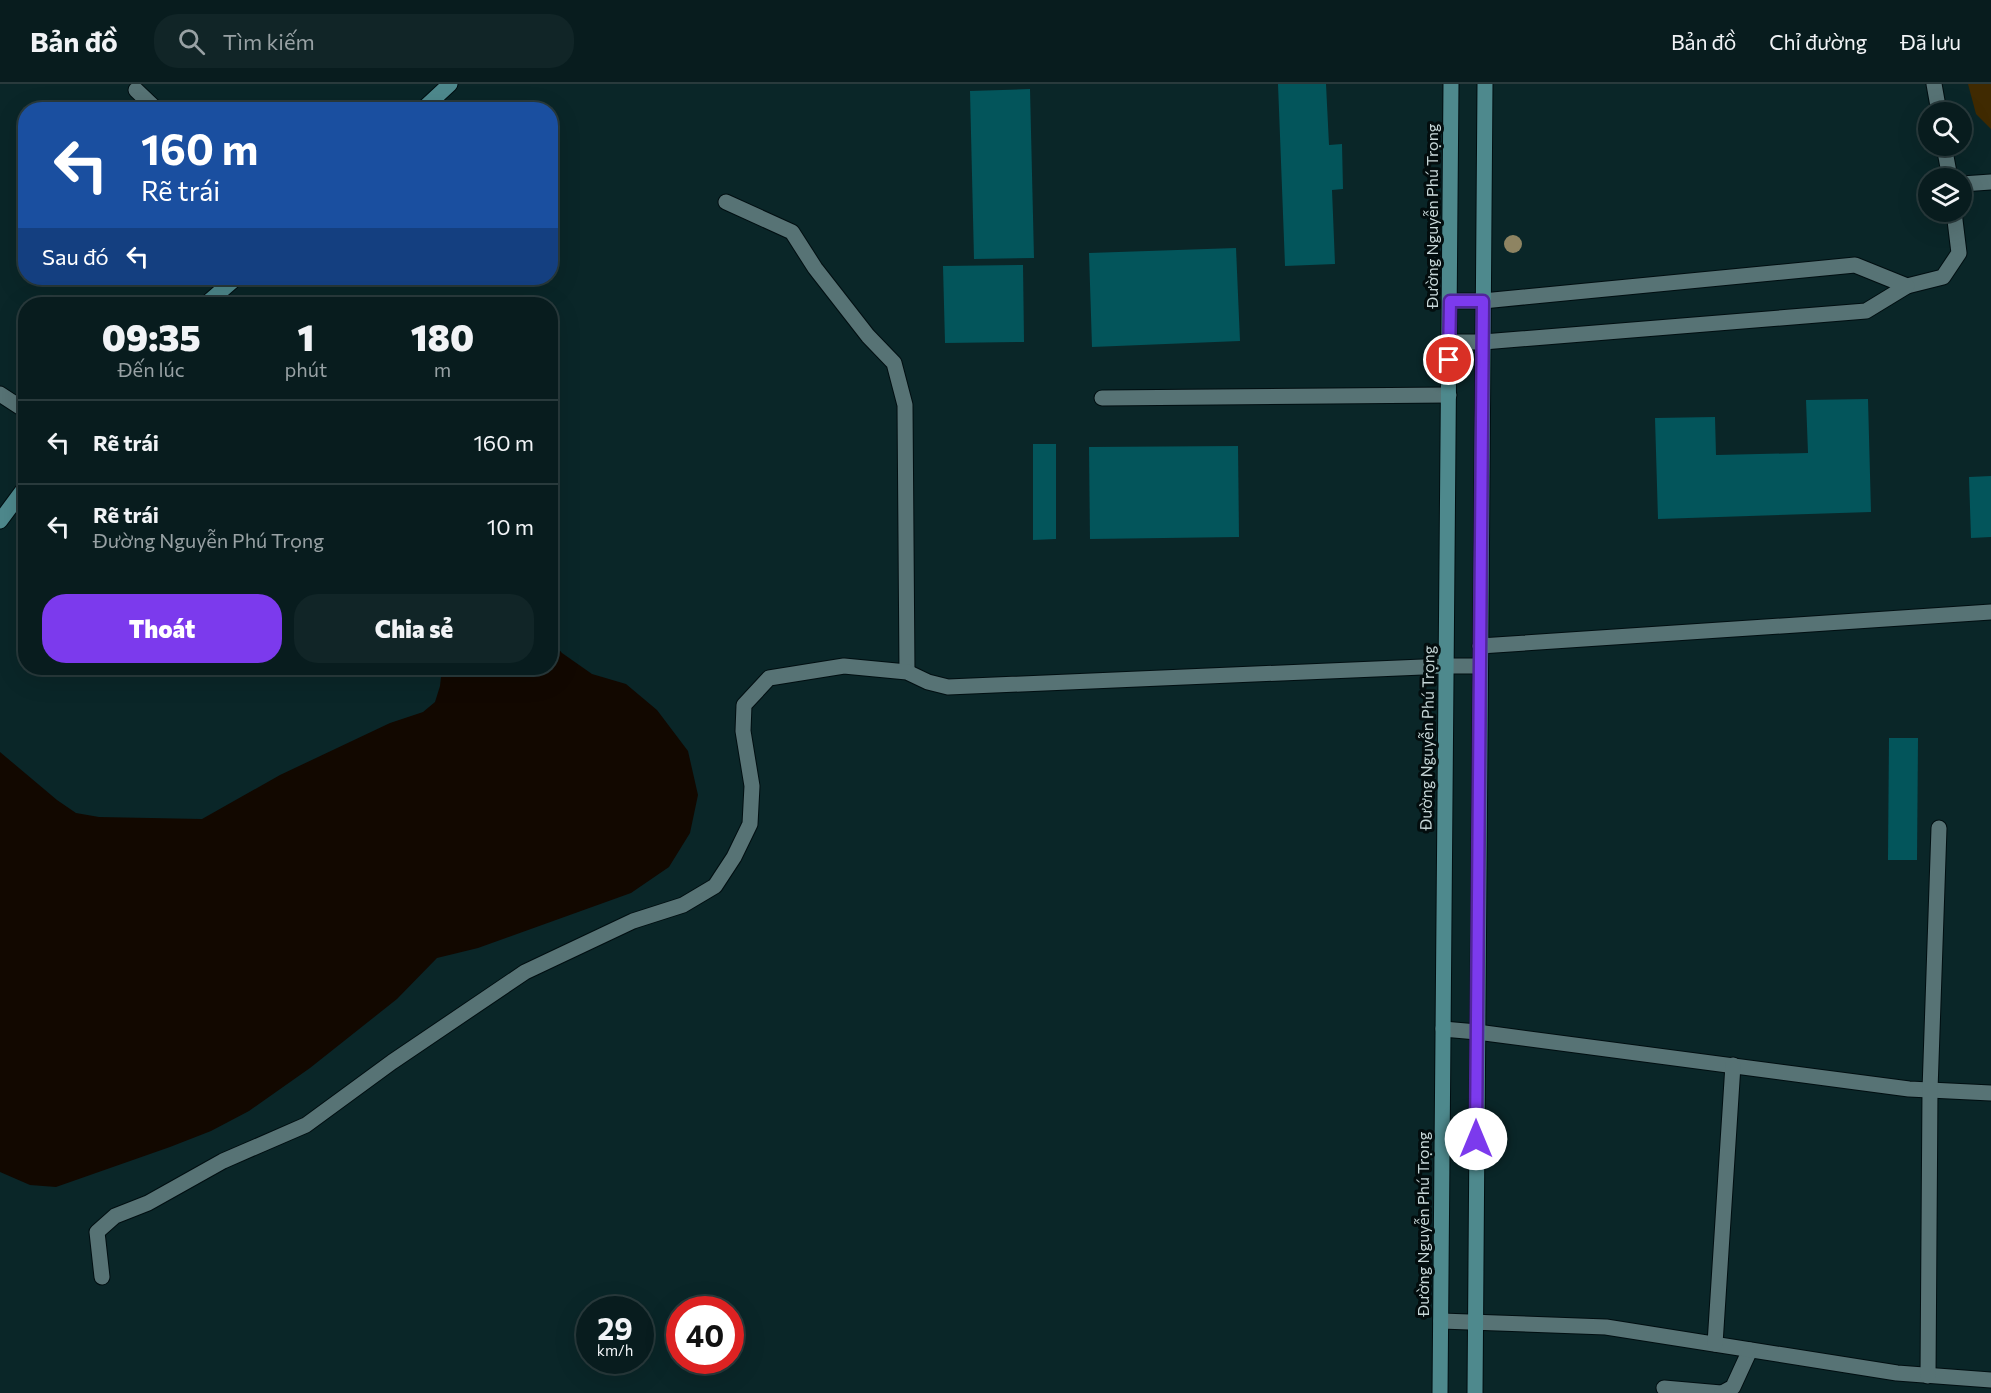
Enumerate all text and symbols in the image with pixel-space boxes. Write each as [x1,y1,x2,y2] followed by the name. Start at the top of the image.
[154,14,574,68] search box
[30,24,118,58] text: Bản đồ
[175,25,208,58] icon: search
[223,28,315,55] text: Tìm kiếm
[1671,29,1736,54] text: Bản đồ
[1769,29,1867,54] text: Chỉ đường
[1900,29,1961,54] text: Đã lưu
[1918,102,1972,222] map controls
[1918,102,1972,156] button: search
[141,122,259,174] text: 160 m
[1422,123,1441,309] street label: Đường Nguyễn Phú Trọng
[42,126,120,204] icon: left
[1918,168,1972,222] button: layers
[141,174,220,207] text: Rẽ trái
[121,240,154,273] icon: left
[42,243,109,270] text: Sau đó
[102,314,201,358] text: 09:35
[297,314,314,358] text: 1
[411,314,474,358] text: 180
[1423,334,1474,385] pin
[1432,343,1465,376] icon: arrive
[118,357,185,381] text: Đến lúc
[284,357,327,381] text: phút
[434,357,451,381] text: m
[42,426,75,459] icon: left
[93,429,159,456] text: Rẽ trái
[473,429,534,456] text: 160 m
[93,501,159,528] text: Rẽ trái
[42,510,75,543] icon: left
[487,513,534,540] text: 10 m
[93,528,324,552] text: Đường Nguyễn Phú Trọng
[42,594,282,663] button: Thoát
[294,594,534,663] button: Chia sẻ
[1415,645,1438,832] street label: Đường Nguyễn Phú Trọng
[1444,1107,1508,1171] position arrow
[1413,1131,1432,1317] street label: Đường Nguyễn Phú Trọng
[666,1296,744,1374] speed limit sign: 40
[597,1309,633,1346] text: 29
[597,1341,633,1359] text: km/h

